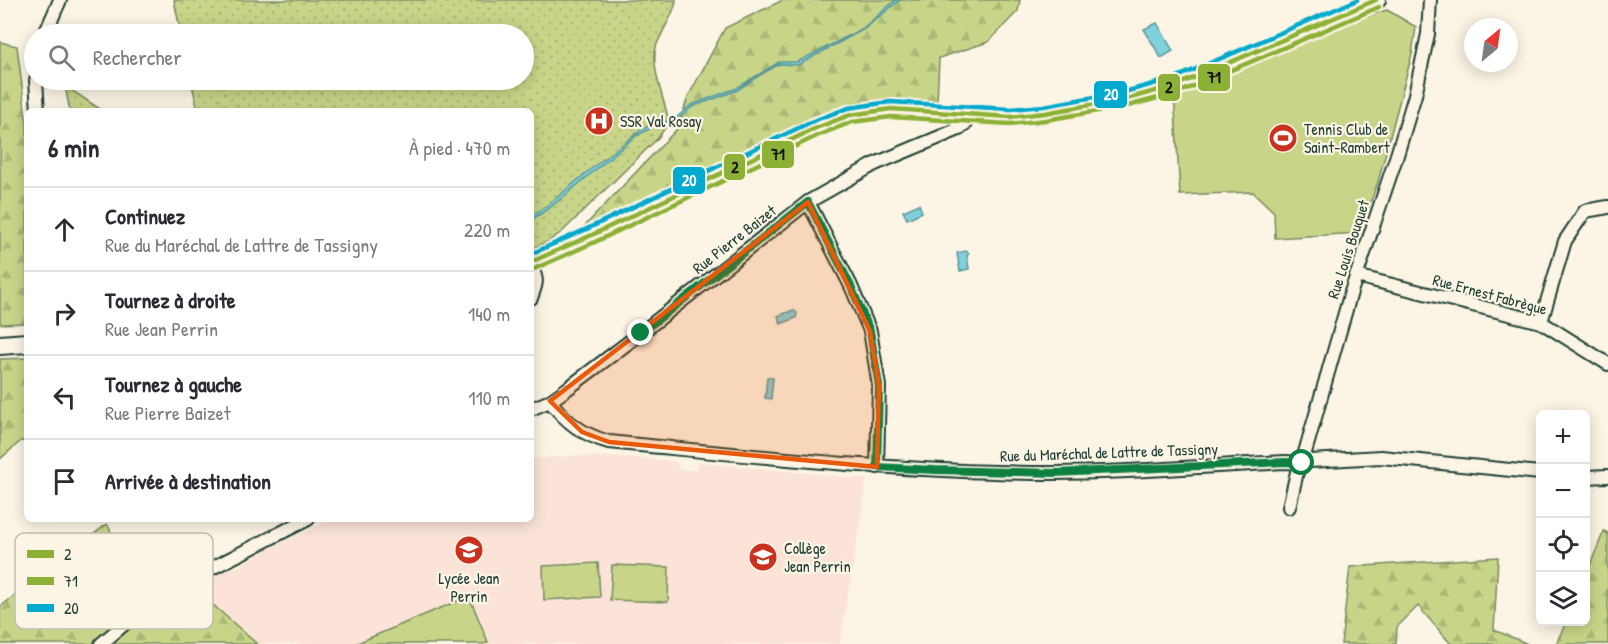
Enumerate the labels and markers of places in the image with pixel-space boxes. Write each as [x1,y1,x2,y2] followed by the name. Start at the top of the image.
[583,105,615,137] hospital icon: SSR Val Rosay
[620,110,702,132] place label: SSR Val Rosay
[1304,118,1390,158] place label: Tennis Club de Saint-Rambert
[1267,122,1299,154] sports icon: Tennis Club de Saint-Rambert
[453,534,485,566] school or university icon: Lycée Jean Perrin
[784,537,851,577] place label: Collège Jean Perrin
[747,541,779,573] school or university icon: Collège Jean Perrin
[438,567,500,607] place label: Lycée Jean Perrin

